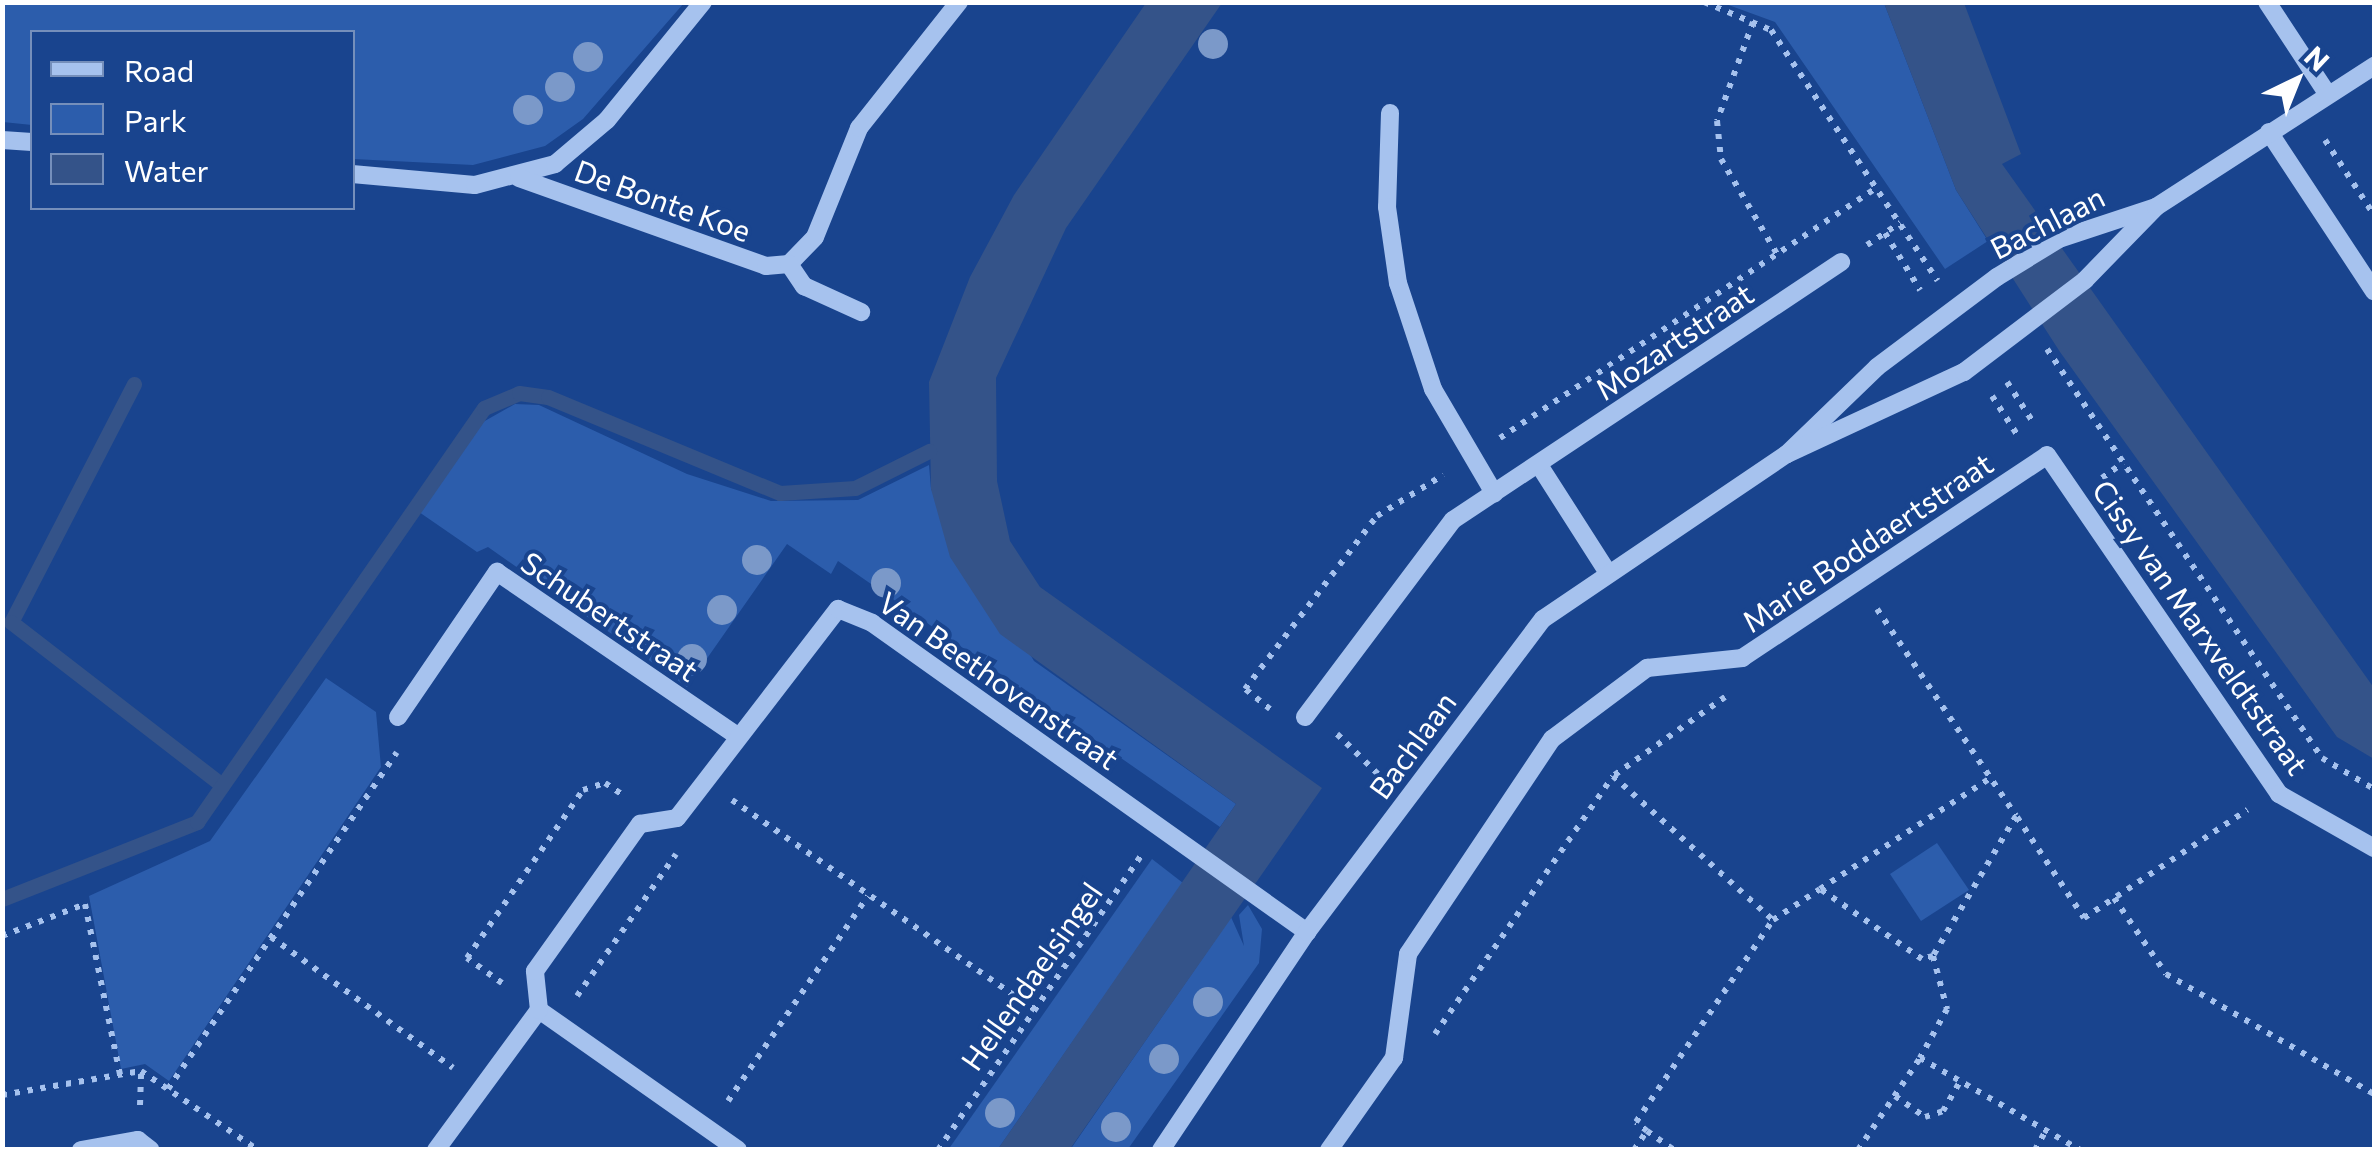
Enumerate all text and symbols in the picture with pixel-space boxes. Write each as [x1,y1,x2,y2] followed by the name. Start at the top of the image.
[30,30,355,210] legend
[2247,30,2347,130] north arrow
[2298,38,2337,78] text: N
[124,51,194,88] text: Road
[124,101,187,138] text: Park
[124,151,209,188] text: Water
[570,152,756,248] street label: De Bonte Koe
[1984,178,2110,266] street label: Bachlaan
[1588,275,1760,407] street label: Mozartstraat
[1735,445,1999,639] street label: Marie Boddaertstraat
[2085,473,2317,781] street label: Cissy van Marxveldtstraat
[515,544,705,688] street label: Schubertstraat
[872,584,1126,776] street label: Van Beethovenstraat
[1361,685,1463,805] street label: Bachlaan
[953,875,1109,1077] street label: Hellendaelsingel

